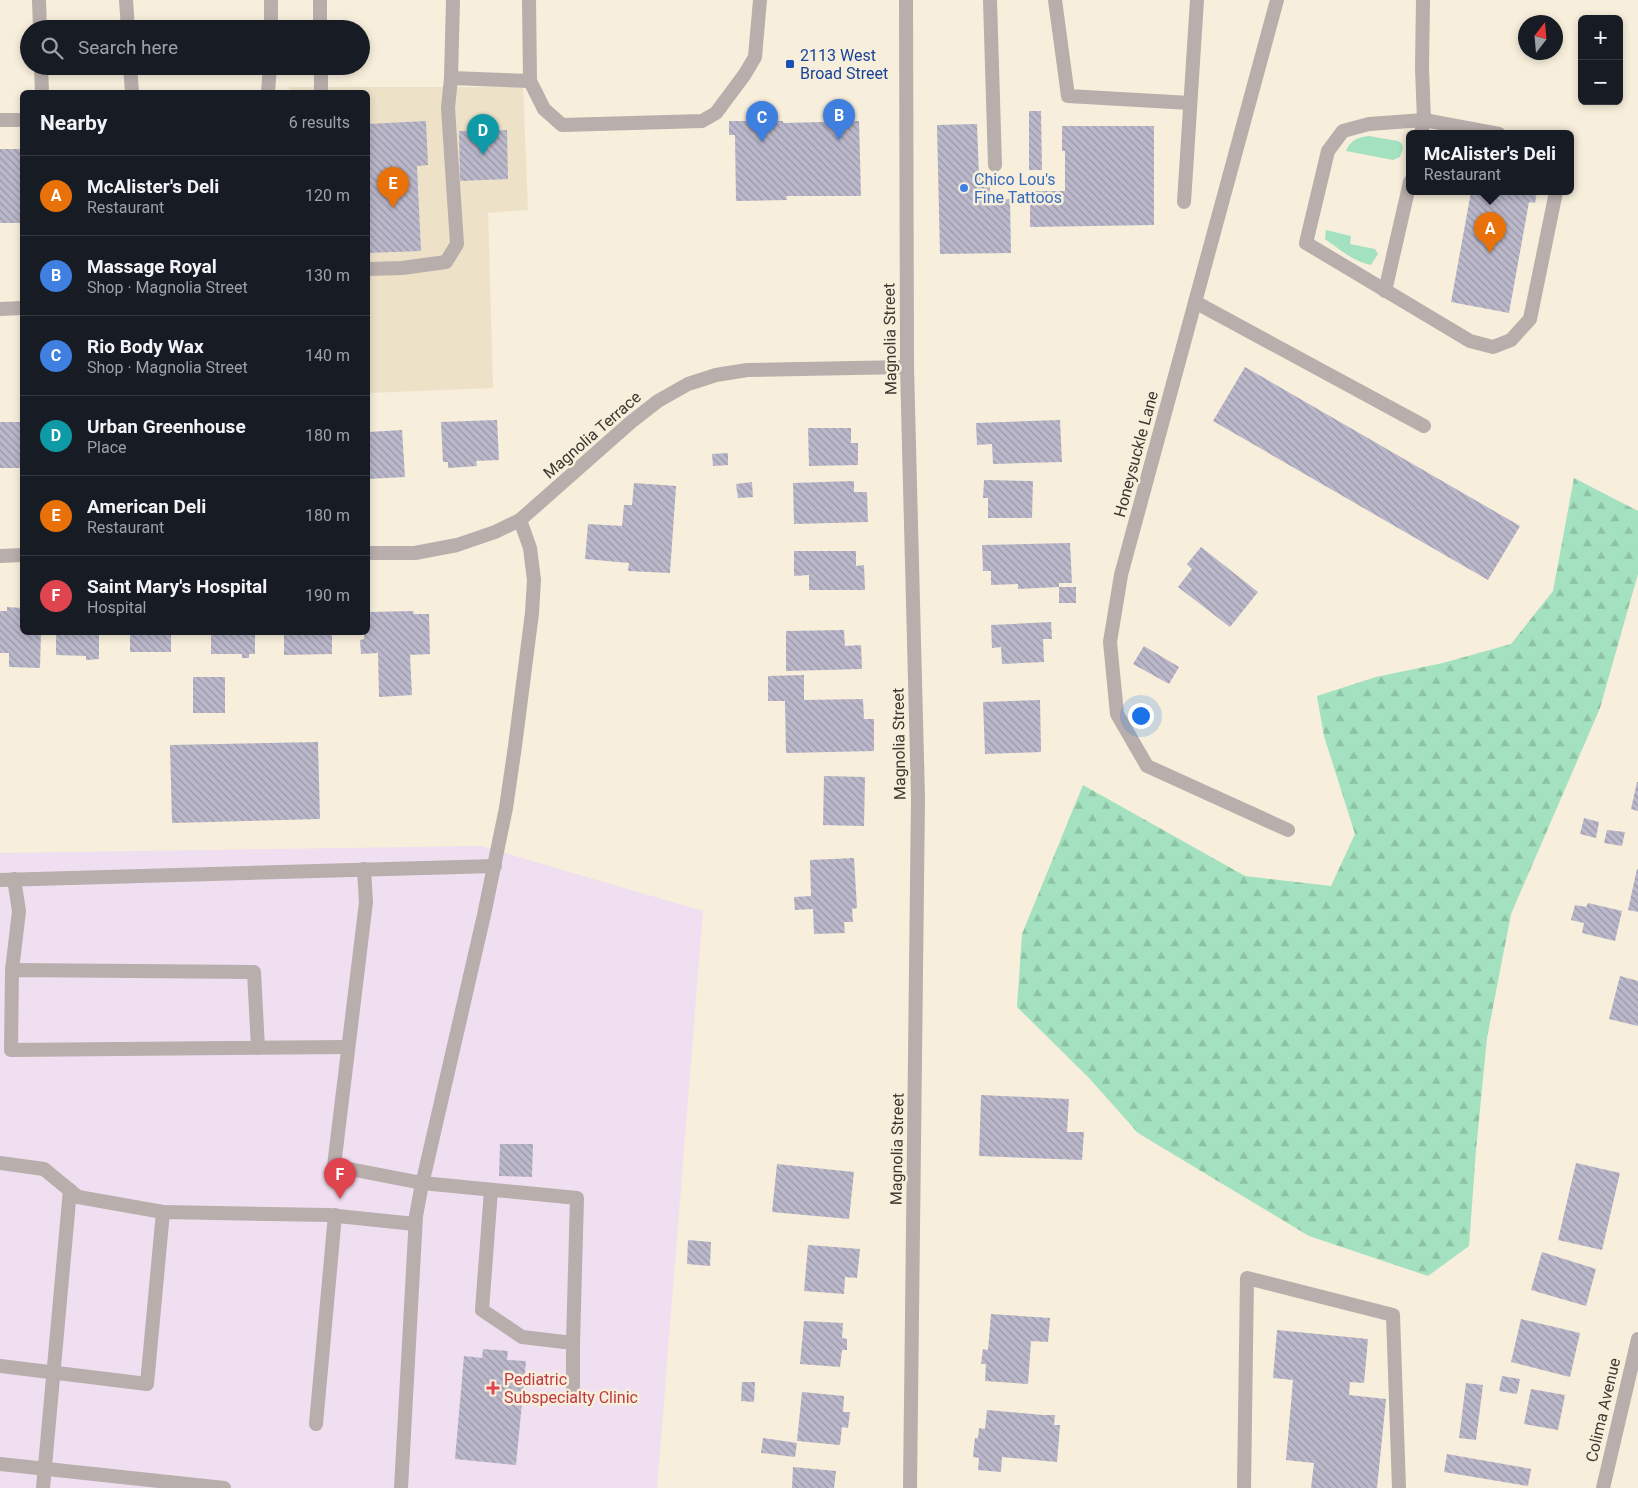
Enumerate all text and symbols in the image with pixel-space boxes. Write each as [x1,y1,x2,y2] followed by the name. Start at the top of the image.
[1518,15,1563,60] north arrow
[1578,15,1623,105] map controls
[1578,15,1623,60] button: +
[20,20,370,75] search box
[38,34,66,62] icon: search
[78,36,178,59] text: Search here
[800,46,888,83] place label: 2113 West Broad Street
[784,58,796,70] marker: 2113 West Broad Street
[1578,60,1623,105] button: −
[823,99,855,140] pin: B
[746,101,778,142] pin: C
[40,111,107,135] text: Nearby
[289,113,350,132] text: 6 results
[467,114,499,155] pin: D
[1406,130,1574,195] popup
[1424,142,1556,165] text: McAlister's Deli
[1424,165,1501,184] text: Restaurant
[377,167,409,208] pin: E
[974,170,1062,207] place label: Chico Lou's Fine Tattoos
[87,175,219,198] text: McAlister's Deli
[958,182,970,194] marker: Chico Lou's Fine Tattoos
[51,186,61,205] text: A
[305,186,350,205] text: 120 m
[87,198,164,217] text: Restaurant
[1474,212,1506,253] pin: A
[87,255,217,278] text: Massage Royal
[51,266,61,285] text: B
[305,266,350,285] text: 130 m
[87,278,248,297] text: Shop · Magnolia Street
[880,283,900,395] street label: Magnolia Street
[87,335,204,358] text: Rio Body Wax
[51,346,61,365] text: C
[305,346,350,365] text: 140 m
[87,358,248,377] text: Shop · Magnolia Street
[539,387,645,483] street label: Magnolia Terrace
[1110,389,1162,519] street label: Honeysuckle Lane
[87,415,246,438] text: Urban Greenhouse
[51,426,61,445] text: D
[305,426,350,445] text: 180 m
[87,438,127,457] text: Place
[87,495,206,518] text: American Deli
[52,506,61,525] text: E
[305,506,350,525] text: 180 m
[87,518,164,537] text: Restaurant
[87,575,267,598] text: Saint Mary's Hospital
[52,586,60,605] text: F
[305,586,350,605] text: 190 m
[87,598,147,617] text: Hospital
[889,688,909,800] street label: Magnolia Street
[1128,703,1154,729] your location
[887,1093,907,1205] street label: Magnolia Street
[324,1158,356,1199] pin: F
[1582,1356,1624,1464] street label: Colima Avenue
[504,1370,638,1407] place label: Pediatric Subspecialty Clinic
[486,1381,500,1395] marker: Pediatric Subspecialty Clinic

